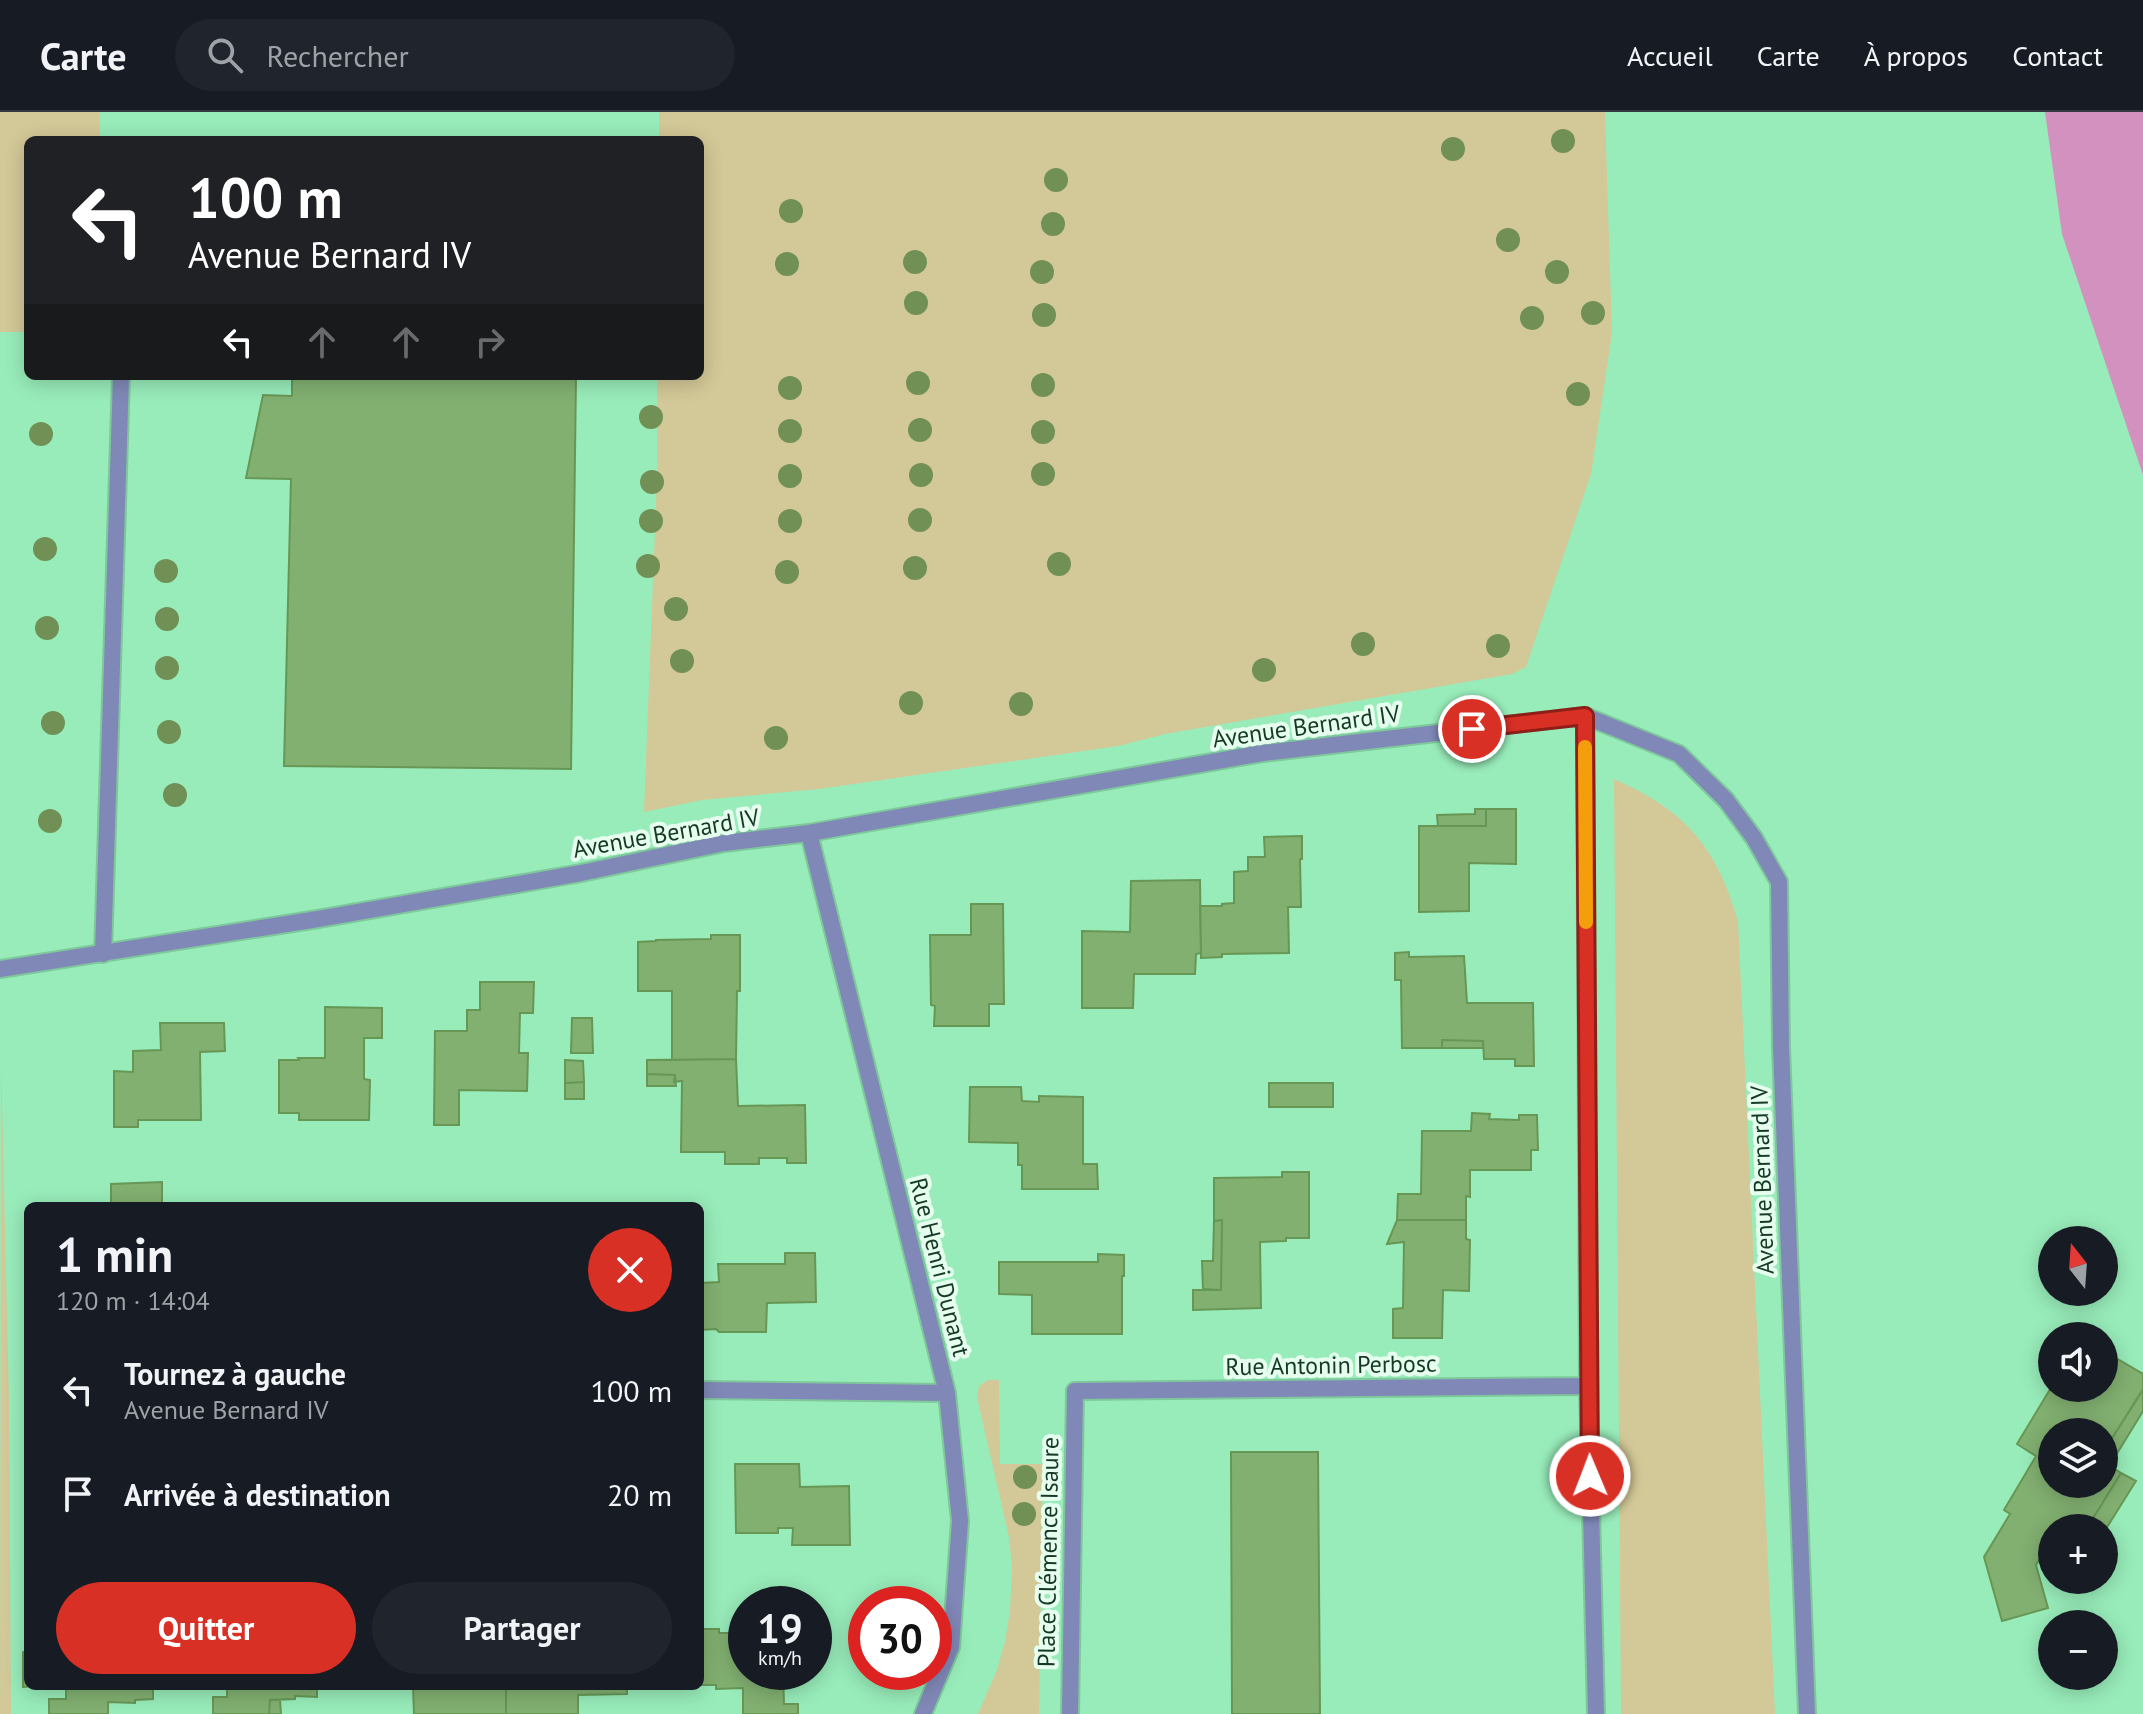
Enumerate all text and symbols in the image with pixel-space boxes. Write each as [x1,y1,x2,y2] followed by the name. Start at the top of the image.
[175,19,735,91] search box
[40,31,127,80] text: Carte
[203,33,247,77] icon: search
[267,36,409,75] text: Rechercher
[1627,37,1713,74] text: Accueil
[1757,37,1820,74] text: Carte
[1864,37,1968,74] text: À propos
[2012,37,2103,74] text: Contact
[188,161,343,233] text: 100 m
[56,168,160,272] icon: left
[188,231,471,278] text: Avenue Bernard IV
[216,320,260,364] icon: left
[300,320,344,364] icon: ahead
[384,320,428,364] icon: ahead
[468,320,512,364] icon: right
[1438,695,1506,763] pin
[1210,697,1402,754] street label: Avenue Bernard IV
[1450,707,1494,751] icon: arrive
[570,801,762,865] street label: Avenue Bernard IV
[1743,1085,1781,1275] street label: Avenue Bernard IV
[903,1174,977,1360] street label: Rue Henri Dunant
[56,1223,173,1285] text: 1 min
[2038,1226,2118,1306] north arrow
[2038,1226,2118,1690] map controls
[588,1228,672,1312] button: close
[56,1284,210,1317] text: 120 m · 14:04
[2038,1322,2118,1402] button: sound
[1225,1348,1437,1382] street label: Rue Antonin Perbosc
[124,1354,346,1393] text: Tournez à gauche
[56,1368,100,1412] icon: left
[591,1371,672,1410] text: 100 m
[124,1393,329,1426] text: Avenue Bernard IV
[2038,1418,2118,1498] button: layers
[1548,1434,1632,1518] position arrow
[1030,1437,1066,1667] street label: Place Clémence Isaure
[56,1472,100,1516] icon: arrive
[124,1475,391,1514] text: Arrivée à destination
[607,1475,672,1514] text: 20 m
[2038,1514,2118,1594] button: +
[56,1582,356,1674] button: Quitter
[372,1582,672,1674] button: Partager
[848,1586,952,1690] speed limit sign: 30
[757,1602,803,1654] text: 19
[2038,1610,2118,1690] button: −
[758,1645,802,1671] text: km/h

